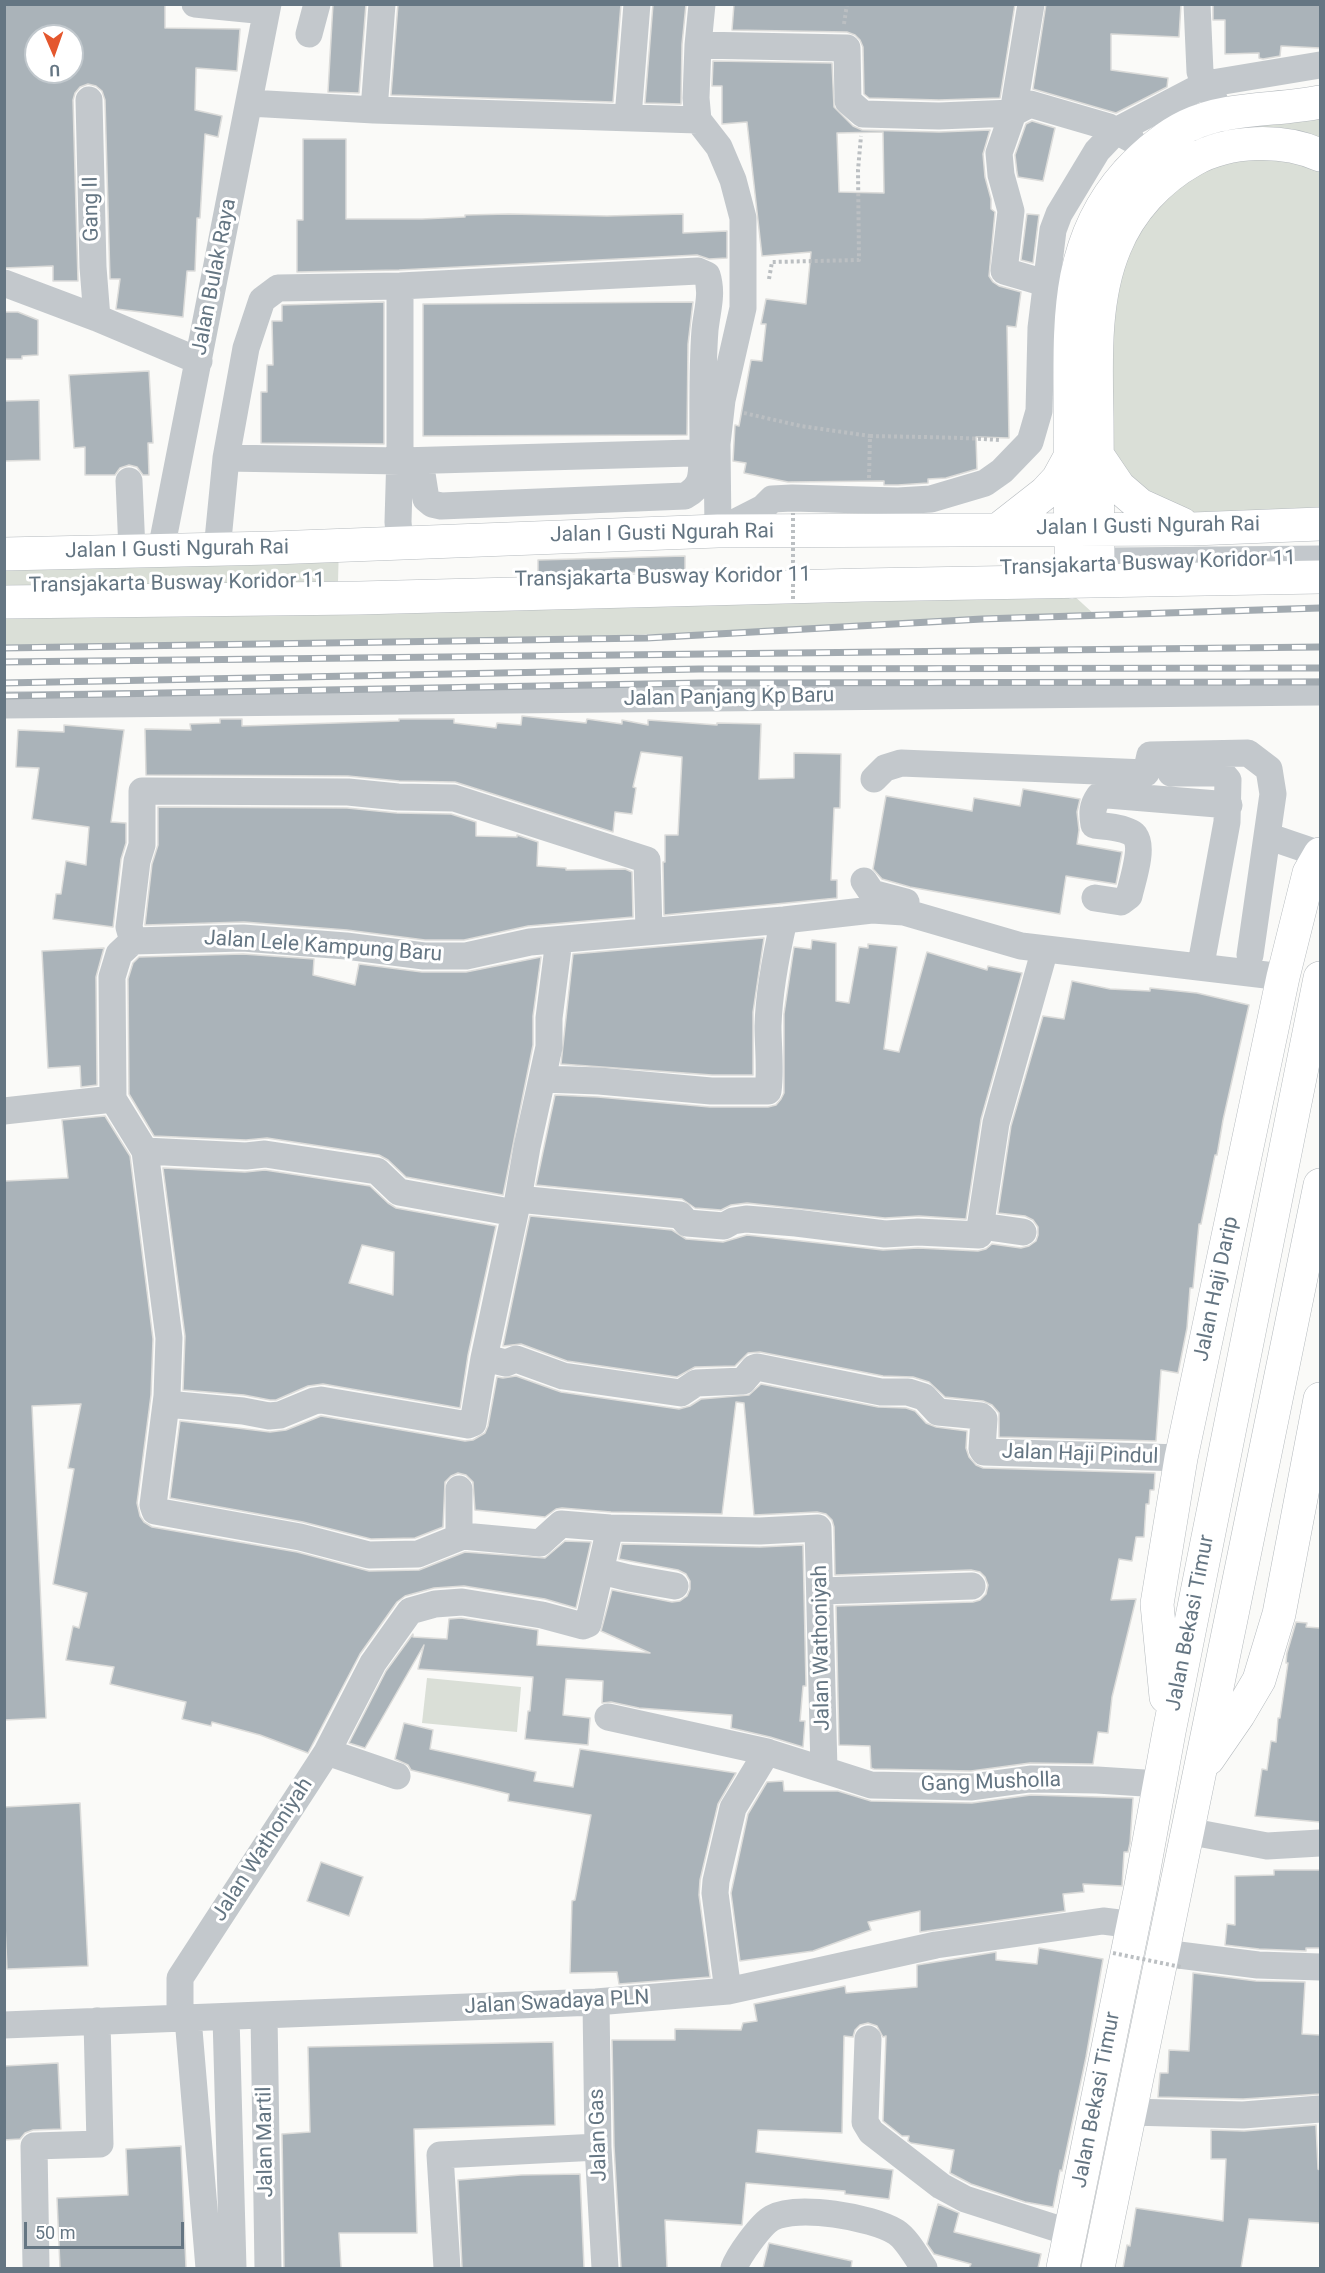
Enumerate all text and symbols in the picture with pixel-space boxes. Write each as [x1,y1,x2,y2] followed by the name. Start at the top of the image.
[24,24,84,84] north arrow
[49,61,60,80] text: U
[79,176,105,242] street label: Gang II
[187,197,243,357] street label: Jalan Bulak Raya
[1036,512,1260,542] street label: Jalan I Gusti Ngurah Rai
[550,519,774,549] street label: Jalan I Gusti Ngurah Rai
[65,535,289,565] street label: Jalan I Gusti Ngurah Rai
[999,546,1297,582] street label: Transjakarta Busway Koridor 11
[515,563,811,593] street label: Transjakarta Busway Koridor 11
[29,569,325,599] street label: Transjakarta Busway Koridor 11
[623,684,835,712] street label: Jalan Panjang Kp Baru
[203,926,443,968] street label: Jalan Lele Kampung Baru
[1189,1214,1245,1364] street label: Jalan Haji Darip
[1001,1440,1159,1470] street label: Jalan Haji Pindul
[1162,1533,1220,1713] street label: Jalan Bekasi Timur
[808,1565,836,1731] street label: Jalan Wathoniyah
[920,1768,1062,1798] street label: Gang Musholla
[207,1774,319,1926] street label: Jalan Wathoniyah
[464,1986,650,2020] street label: Jalan Swadaya PLN
[1068,2010,1126,2190] street label: Jalan Bekasi Timur
[252,2086,280,2198] street label: Jalan Martil
[585,2088,613,2182] street label: Jalan Gas
[27,2210,188,2248] scale bar
[35,2222,75,2243] text: 50 m

